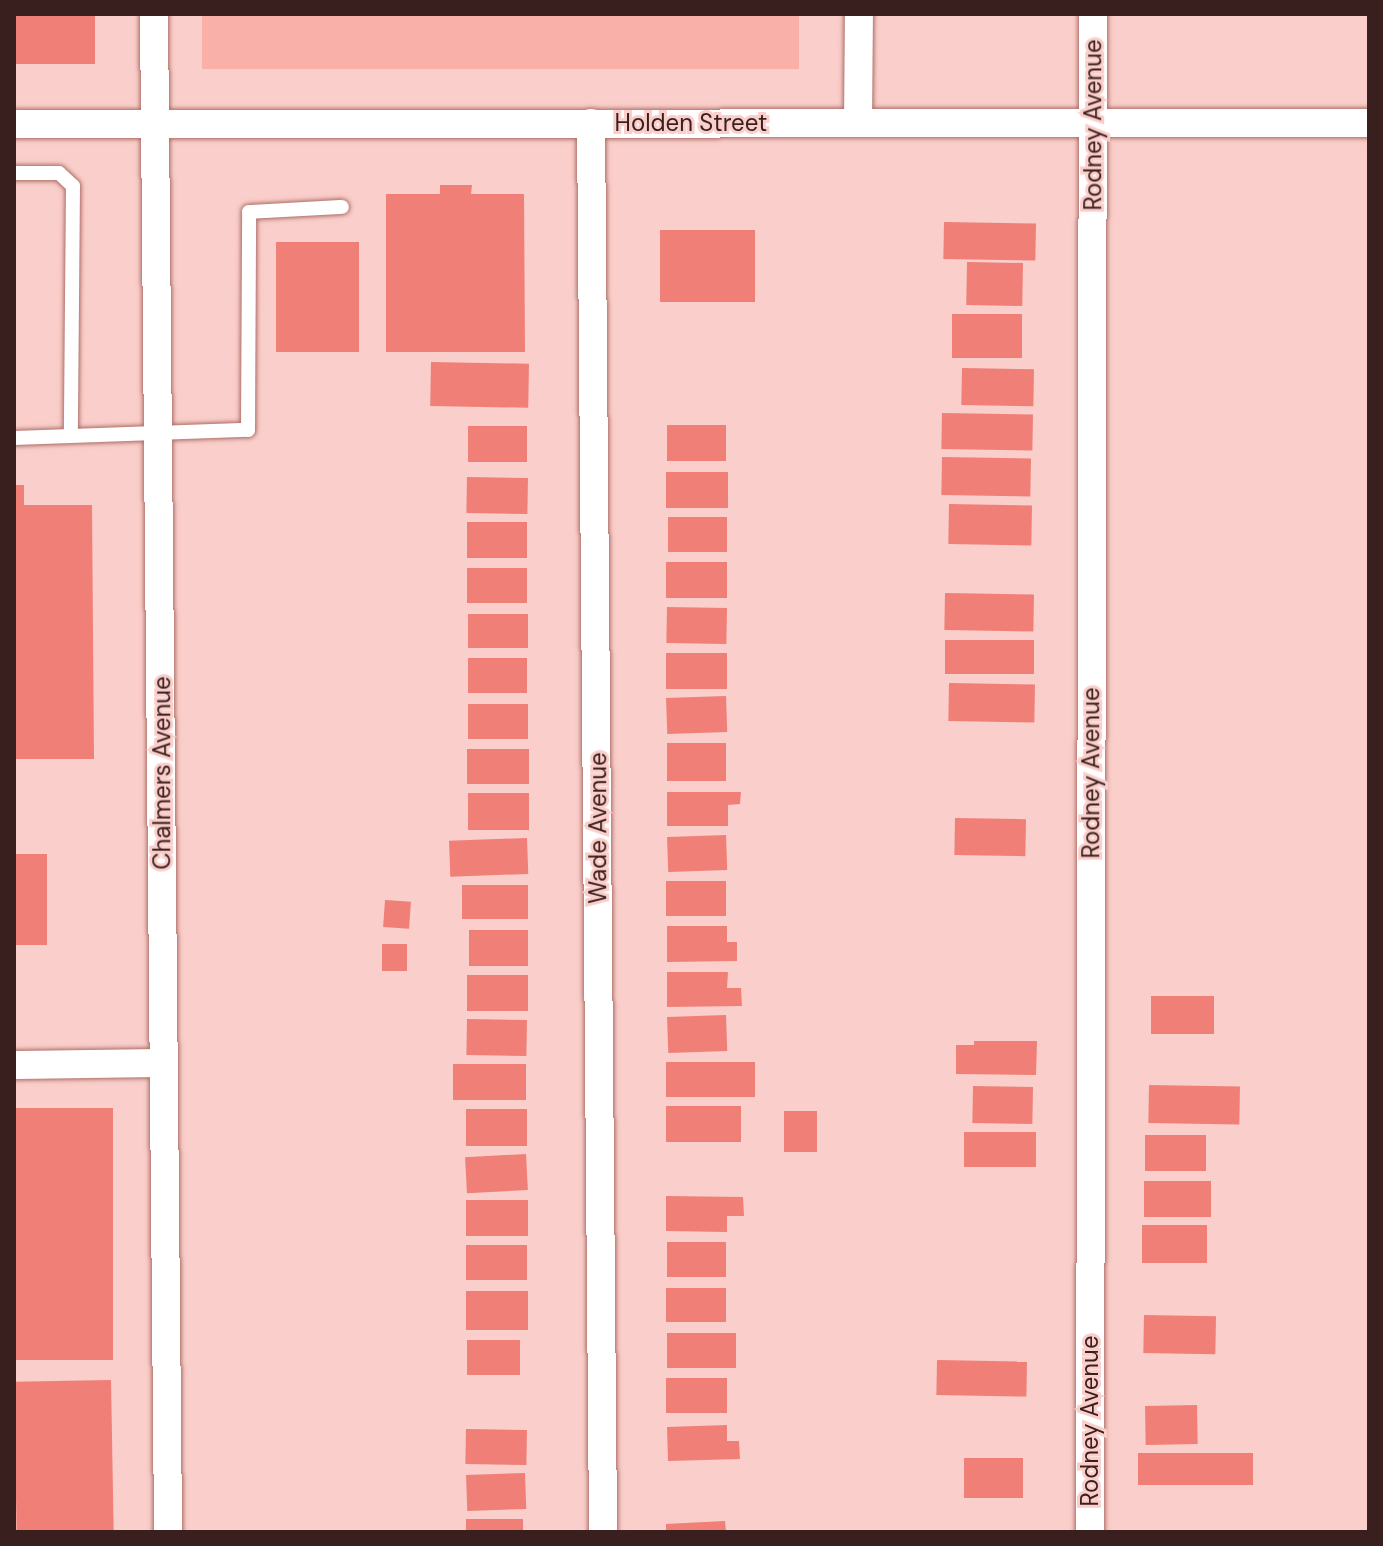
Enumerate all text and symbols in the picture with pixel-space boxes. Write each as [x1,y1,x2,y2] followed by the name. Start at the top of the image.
[1079,39,1107,211] street label: Rodney Avenue
[615,109,767,137] street label: Holden Street
[148,676,176,870] street label: Chalmers Avenue
[1077,687,1105,859] street label: Rodney Avenue
[584,752,612,904] street label: Wade Avenue
[1076,1335,1104,1507] street label: Rodney Avenue

